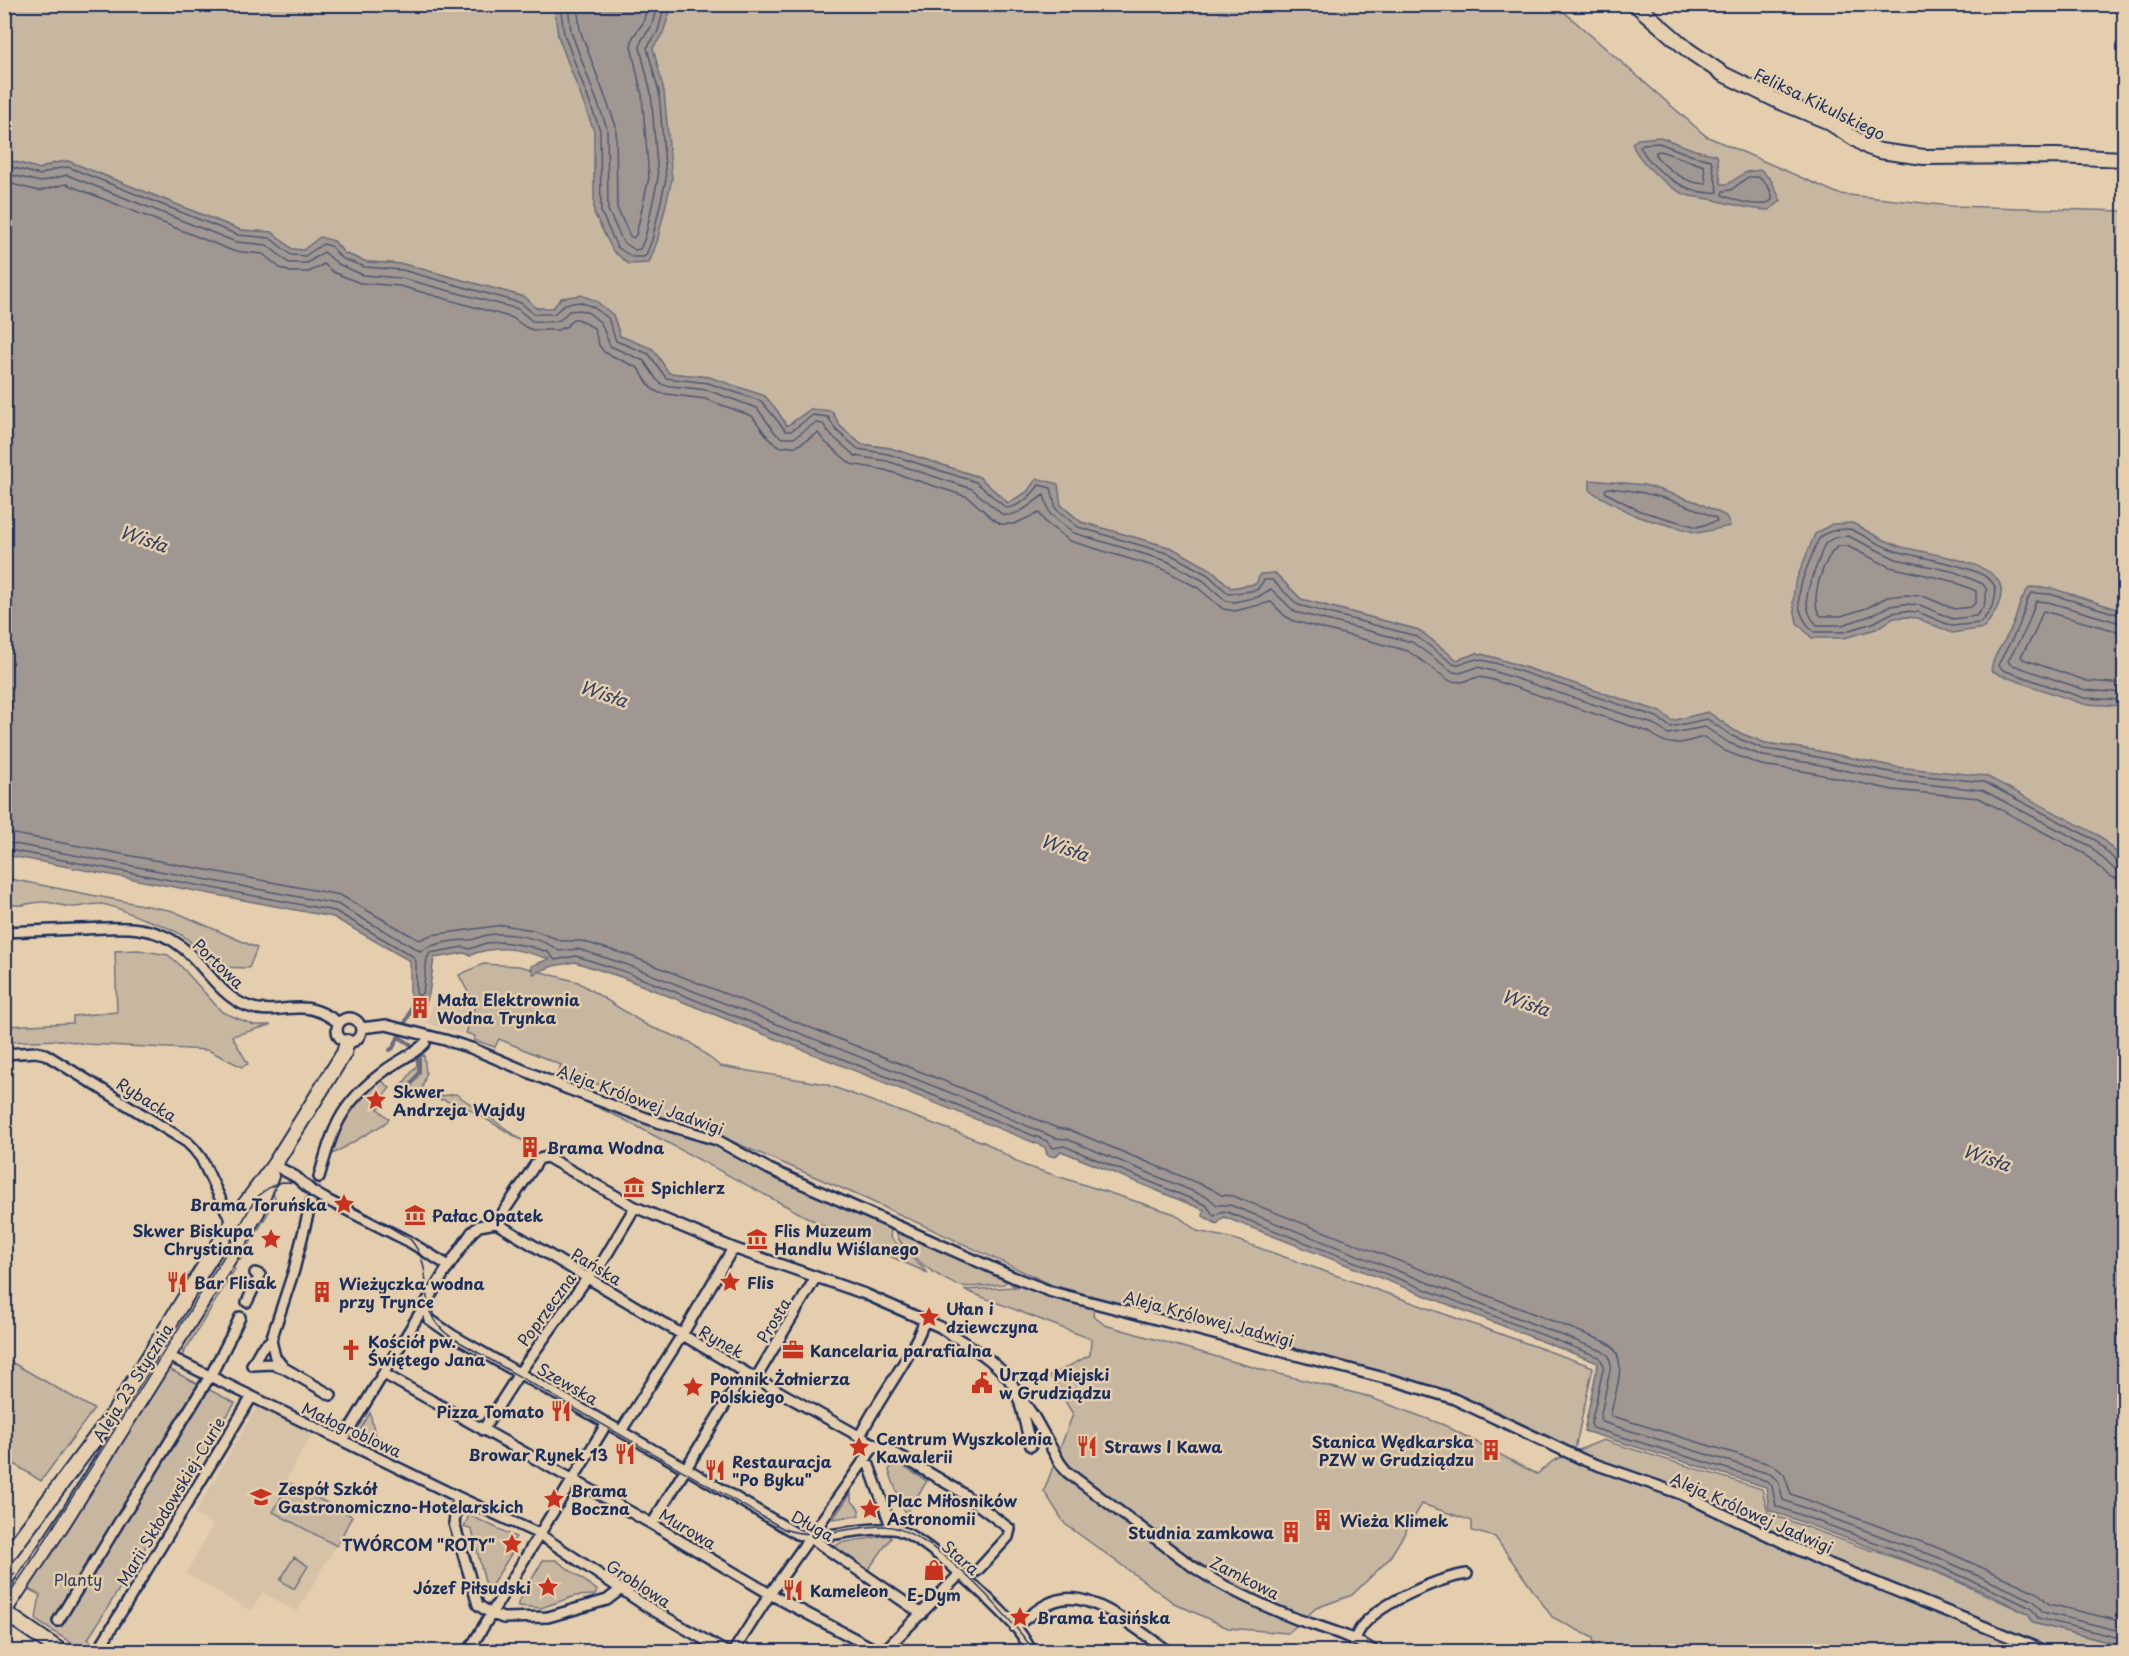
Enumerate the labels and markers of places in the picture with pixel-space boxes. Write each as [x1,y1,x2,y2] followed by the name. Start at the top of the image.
[437,987,580,1029] place label: Mała Elektrownia Wodna Trynka
[408,996,432,1020] building icon: Mała Elektrownia Wodna Trynka
[393,1079,525,1121] place label: Skwer Andrzeja Wajdy
[364,1088,388,1112] place icon: Skwer Andrzeja Wajdy
[518,1135,542,1159] building icon: Brama Wodna
[547,1135,664,1159] place label: Brama Wodna
[622,1175,646,1199] museum icon: Spichlerz
[651,1175,725,1199] place label: Spichlerz
[190,1192,327,1216] place label: Brama Toruńska
[332,1192,356,1216] place icon: Brama Toruńska
[403,1203,427,1227] museum icon: Pałac Opatek
[432,1203,544,1227] place label: Pałac Opatek
[133,1218,254,1260] place label: Skwer Biskupa Chrystiana
[774,1218,919,1260] place label: Flis Muzeum Handlu Wiślanego
[259,1227,283,1251] place icon: Skwer Biskupa Chrystiana
[745,1227,769,1251] museum icon: Flis Muzeum Handlu Wiślanego
[165,1270,189,1294] restaurant icon: Bar Flisak
[194,1270,277,1294] place label: Bar Flisak
[718,1270,742,1294] place icon: Flis
[747,1270,774,1294] place label: Flis
[339,1271,485,1313] place label: Wieżyczka wodna przy Trynce
[310,1280,334,1304] building icon: Wieżyczka wodna przy Trynce
[946,1296,1039,1338] place label: Ułan i dziewczyna
[917,1305,941,1329] place icon: Ułan i dziewczyna
[368,1329,486,1371] place label: Kościół pw. Świętego Jana
[339,1338,363,1362] church icon: Kościół pw. Świętego Jana
[781,1338,805,1362] office icon: Kancelaria parafialna
[810,1338,992,1362] place label: Kancelaria parafialna
[999,1362,1111,1404] place label: Urząd Miejski w Grudziądzu
[710,1366,850,1408] place label: Pomnik Żołnierza Polskiego
[970,1371,994,1395] public building icon: Urząd Miejski w Grudziądzu
[681,1375,705,1399] place icon: Pomnik Żołnierza Polskiego
[437,1399,544,1423] place label: Pizza Tomato
[549,1399,573,1423] restaurant icon: Pizza Tomato
[876,1426,1053,1468] place label: Centrum Wyszkolenia Kawalerii
[1312,1429,1474,1471] place label: Stanica Wędkarska PZW w Grudziądzu
[1075,1434,1099,1458] restaurant icon: Straws I Kawa
[1104,1434,1223,1458] place label: Straws I Kawa
[847,1435,871,1459] place icon: Centrum Wyszkolenia Kawalerii
[1479,1438,1503,1462] building icon: Stanica Wędkarska PZW w Grudziądzu
[469,1442,608,1466] place label: Browar Rynek 13
[613,1442,637,1466] restaurant icon: Browar Rynek 13
[732,1449,832,1491] place label: Restauracja "Po Byku"
[703,1458,727,1482] restaurant icon: Restauracja "Po Byku"
[278,1476,524,1518] place label: Zespół Szkół Gastronomiczno-Hotelarskich
[571,1478,630,1520] place label: Brama Boczna
[249,1485,273,1509] school or university icon: Zespół Szkół Gastronomiczno-Hotelarskich
[542,1487,566,1511] place icon: Brama Boczna
[886,1488,1017,1530] place label: Plac Miłosników Astronomii
[858,1497,882,1521] place icon: Plac Miłosników Astronomii
[1311,1508,1335,1532] building icon: Wieża Klimek
[1340,1508,1449,1532] place label: Wieża Klimek
[1128,1520,1274,1544] place label: Studnia zamkowa
[1279,1520,1303,1544] building icon: Studnia zamkowa
[342,1532,495,1556] place label: TWÓRCOM "ROTY"
[500,1532,524,1556] place icon: TWÓRCOM "ROTY"
[922,1558,946,1582] shop icon: E-Dym
[413,1575,531,1599] place label: Józef Piłsudski
[536,1575,560,1599] place icon: Józef Piłsudski
[781,1578,805,1602] restaurant icon: Kameleon
[810,1578,888,1602] place label: Kameleon
[907,1582,961,1606] place label: E-Dym
[1008,1605,1032,1629] place icon: Brama Łasińska
[1037,1605,1170,1629] place label: Brama Łasińska

